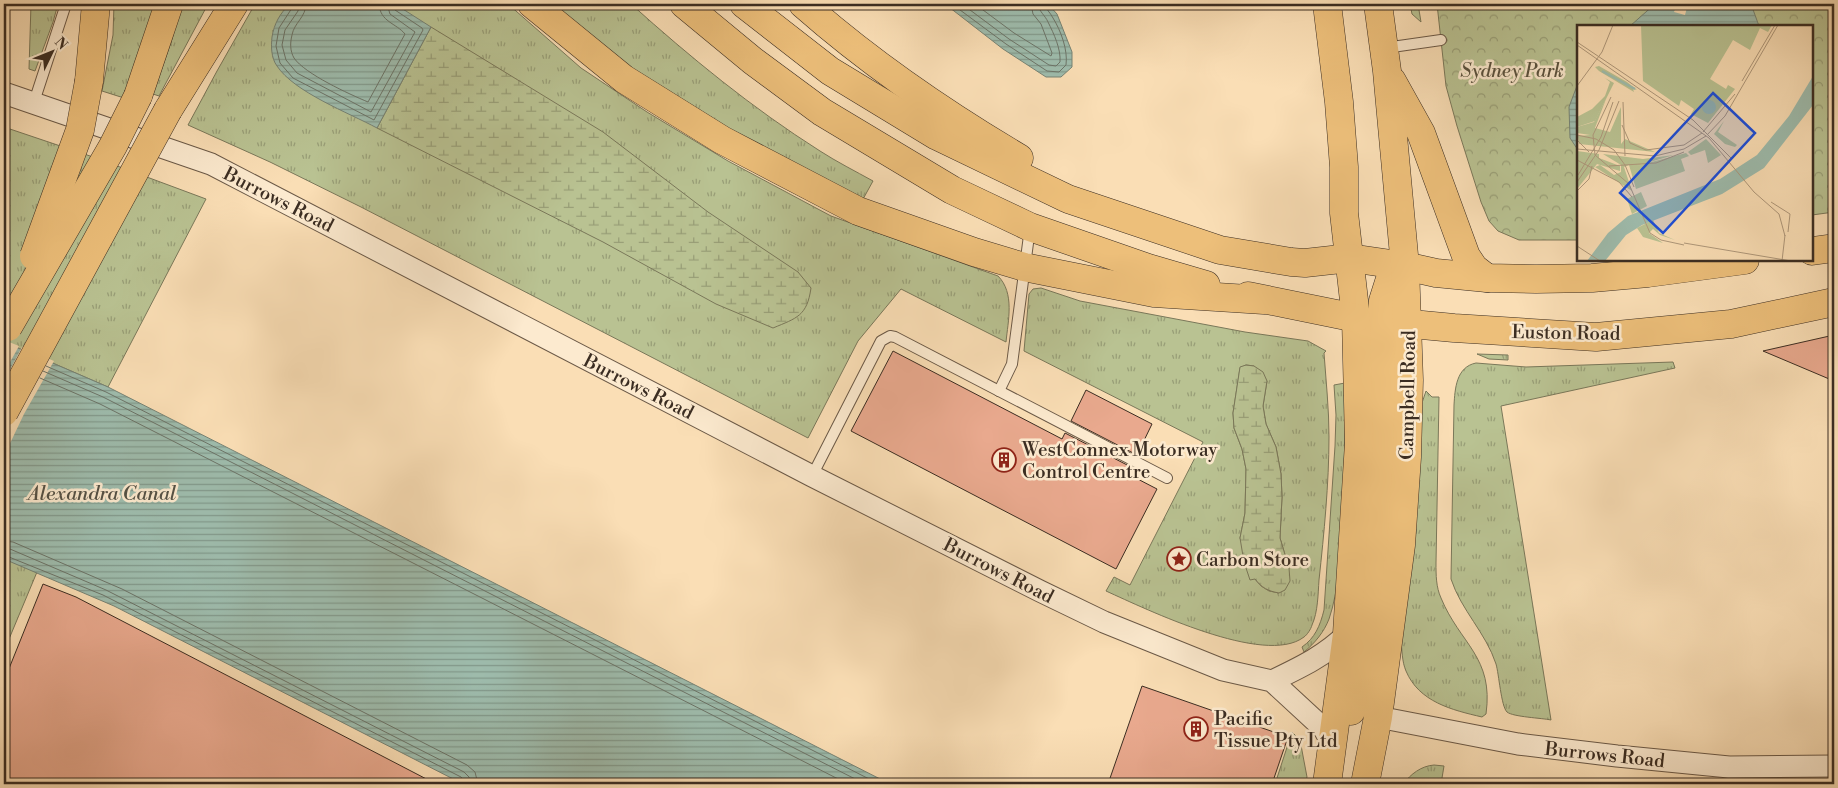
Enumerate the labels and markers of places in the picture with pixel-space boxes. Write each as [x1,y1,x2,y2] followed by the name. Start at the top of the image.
[1021,438,1218,484] place label: WestConnex Motorway Control Centre
[991,447,1017,473] building icon: WestConnex Motorway Control Centre
[1166,546,1192,572] place icon: Carbon Store
[1196,548,1309,572] place label: Carbon Store
[1214,707,1338,753] place label: Pacific Tissue Pty Ltd
[1183,716,1209,742] building icon: Pacific Tissue Pty Ltd

